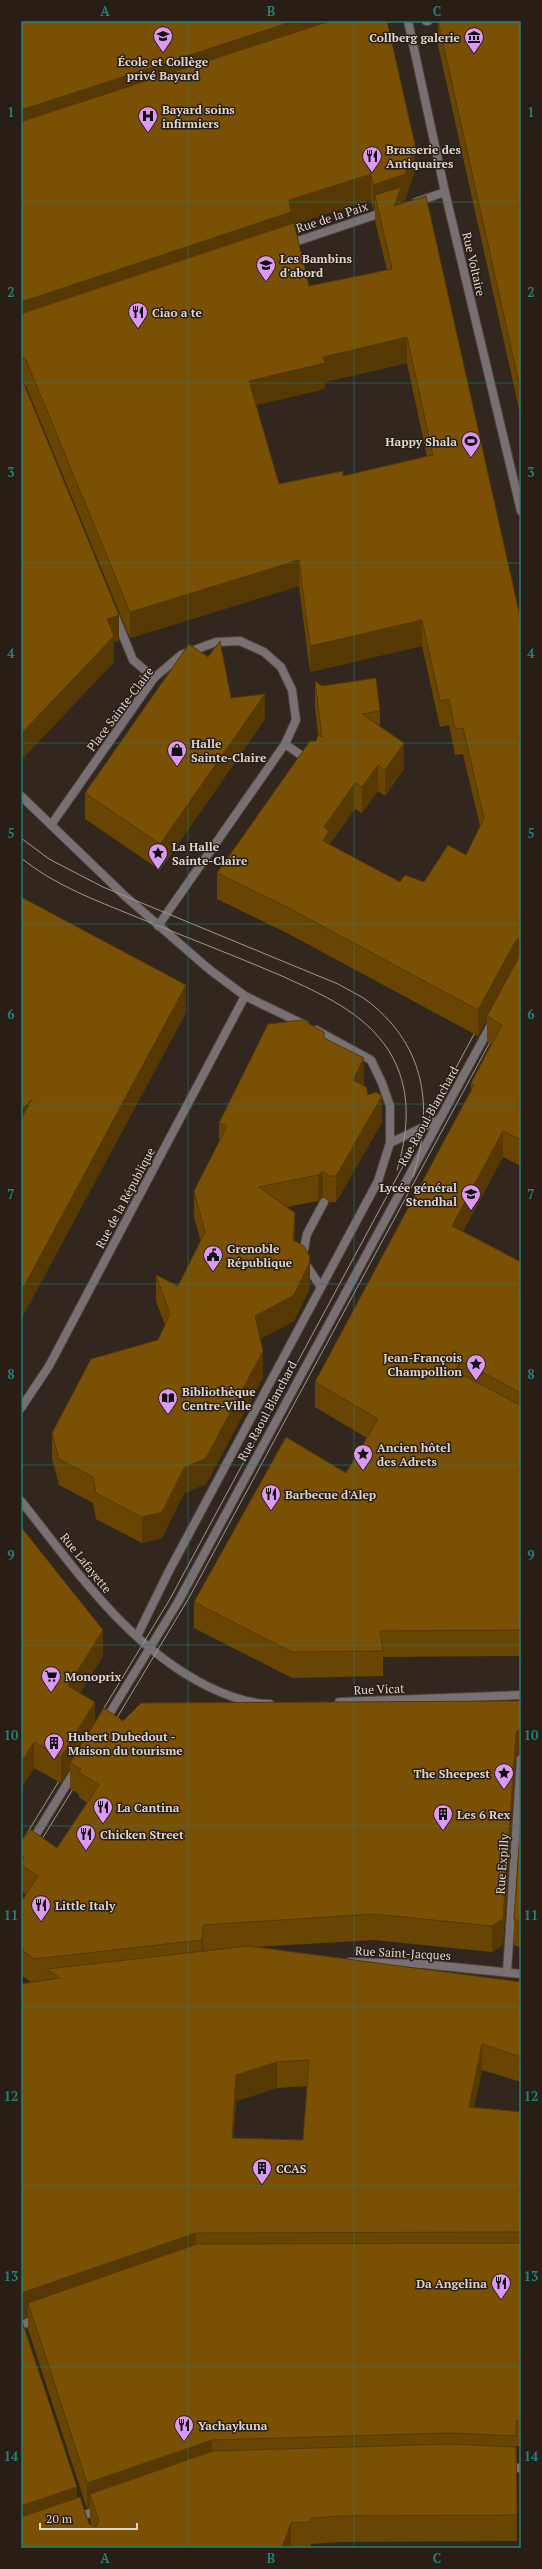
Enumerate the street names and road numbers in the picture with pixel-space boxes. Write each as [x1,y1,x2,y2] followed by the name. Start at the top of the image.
[294,198,371,236] street label: Rue de la Paix
[459,231,489,297] street label: Rue Voltaire
[83,664,157,754] street label: Place Sainte-Claire
[394,1063,462,1168] street label: Rue Raoul Blanchard
[92,1145,158,1251] street label: Rue de la République
[234,1358,300,1464] street label: Rue Raoul Blanchard
[57,1530,115,1596] street label: Rue Lafayette
[353,1681,405,1697] street label: Rue Vicat
[492,1832,512,1895] street label: Rue Expilly
[355,1943,451,1963] street label: Rue Saint-Jacques

